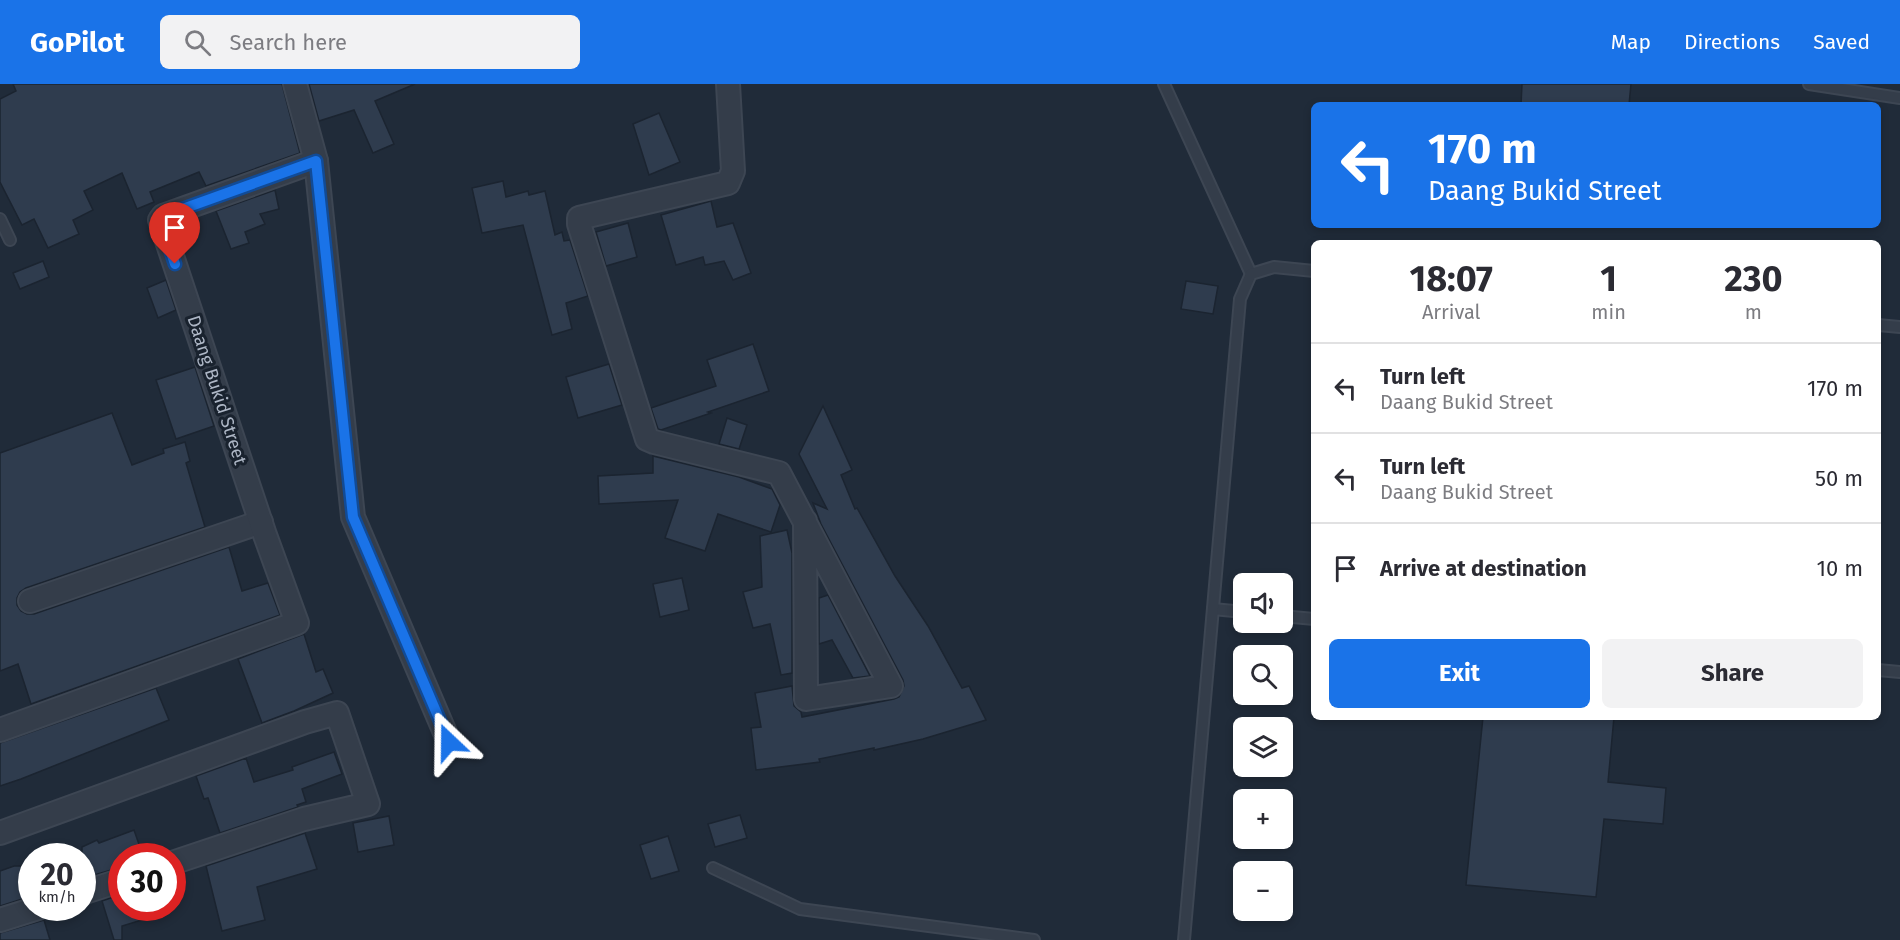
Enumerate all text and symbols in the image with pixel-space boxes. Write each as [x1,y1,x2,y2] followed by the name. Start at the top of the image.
[160,15,580,69] search box
[30,26,124,59] text: GoPilot
[181,26,214,59] icon: search
[229,29,347,56] text: Search here
[1611,29,1651,55] text: Map
[1684,29,1780,55] text: Directions
[1813,29,1870,55] text: Saved
[1428,124,1537,174] text: 170 m
[1329,126,1407,204] icon: left
[1428,175,1662,207] text: Daang Bukid Street
[149,202,200,264] pin
[158,211,191,244] icon: arrive
[1409,257,1493,301] text: 18:07
[1600,257,1617,301] text: 1
[1724,257,1783,301] text: 230
[1422,300,1480,324] text: Arrival
[1591,300,1626,324] text: min
[1745,300,1762,324] text: m
[182,313,252,468] street label: Daang Bukid Street
[1380,363,1465,390] text: Turn left
[1329,372,1362,405] icon: left
[1807,375,1863,402] text: 170 m
[1380,390,1553,414] text: Daang Bukid Street
[1380,453,1465,480] text: Turn left
[1329,462,1362,495] icon: left
[1815,465,1863,492] text: 50 m
[1380,480,1553,504] text: Daang Bukid Street
[1329,552,1362,585] icon: arrive
[1380,555,1587,582] text: Arrive at destination
[1817,555,1863,582] text: 10 m
[1233,573,1293,921] map controls
[1233,573,1293,633] button: sound
[1329,639,1590,708] button: Exit
[1602,639,1863,708] button: Share
[1233,645,1293,705] button: search
[417,710,481,774] position arrow
[1233,717,1293,777] button: layers
[1233,789,1293,849] button: +
[108,843,186,921] speed limit sign: 30
[40,857,74,893] text: 20
[1233,861,1293,921] button: −
[38,888,76,906] text: km/h

